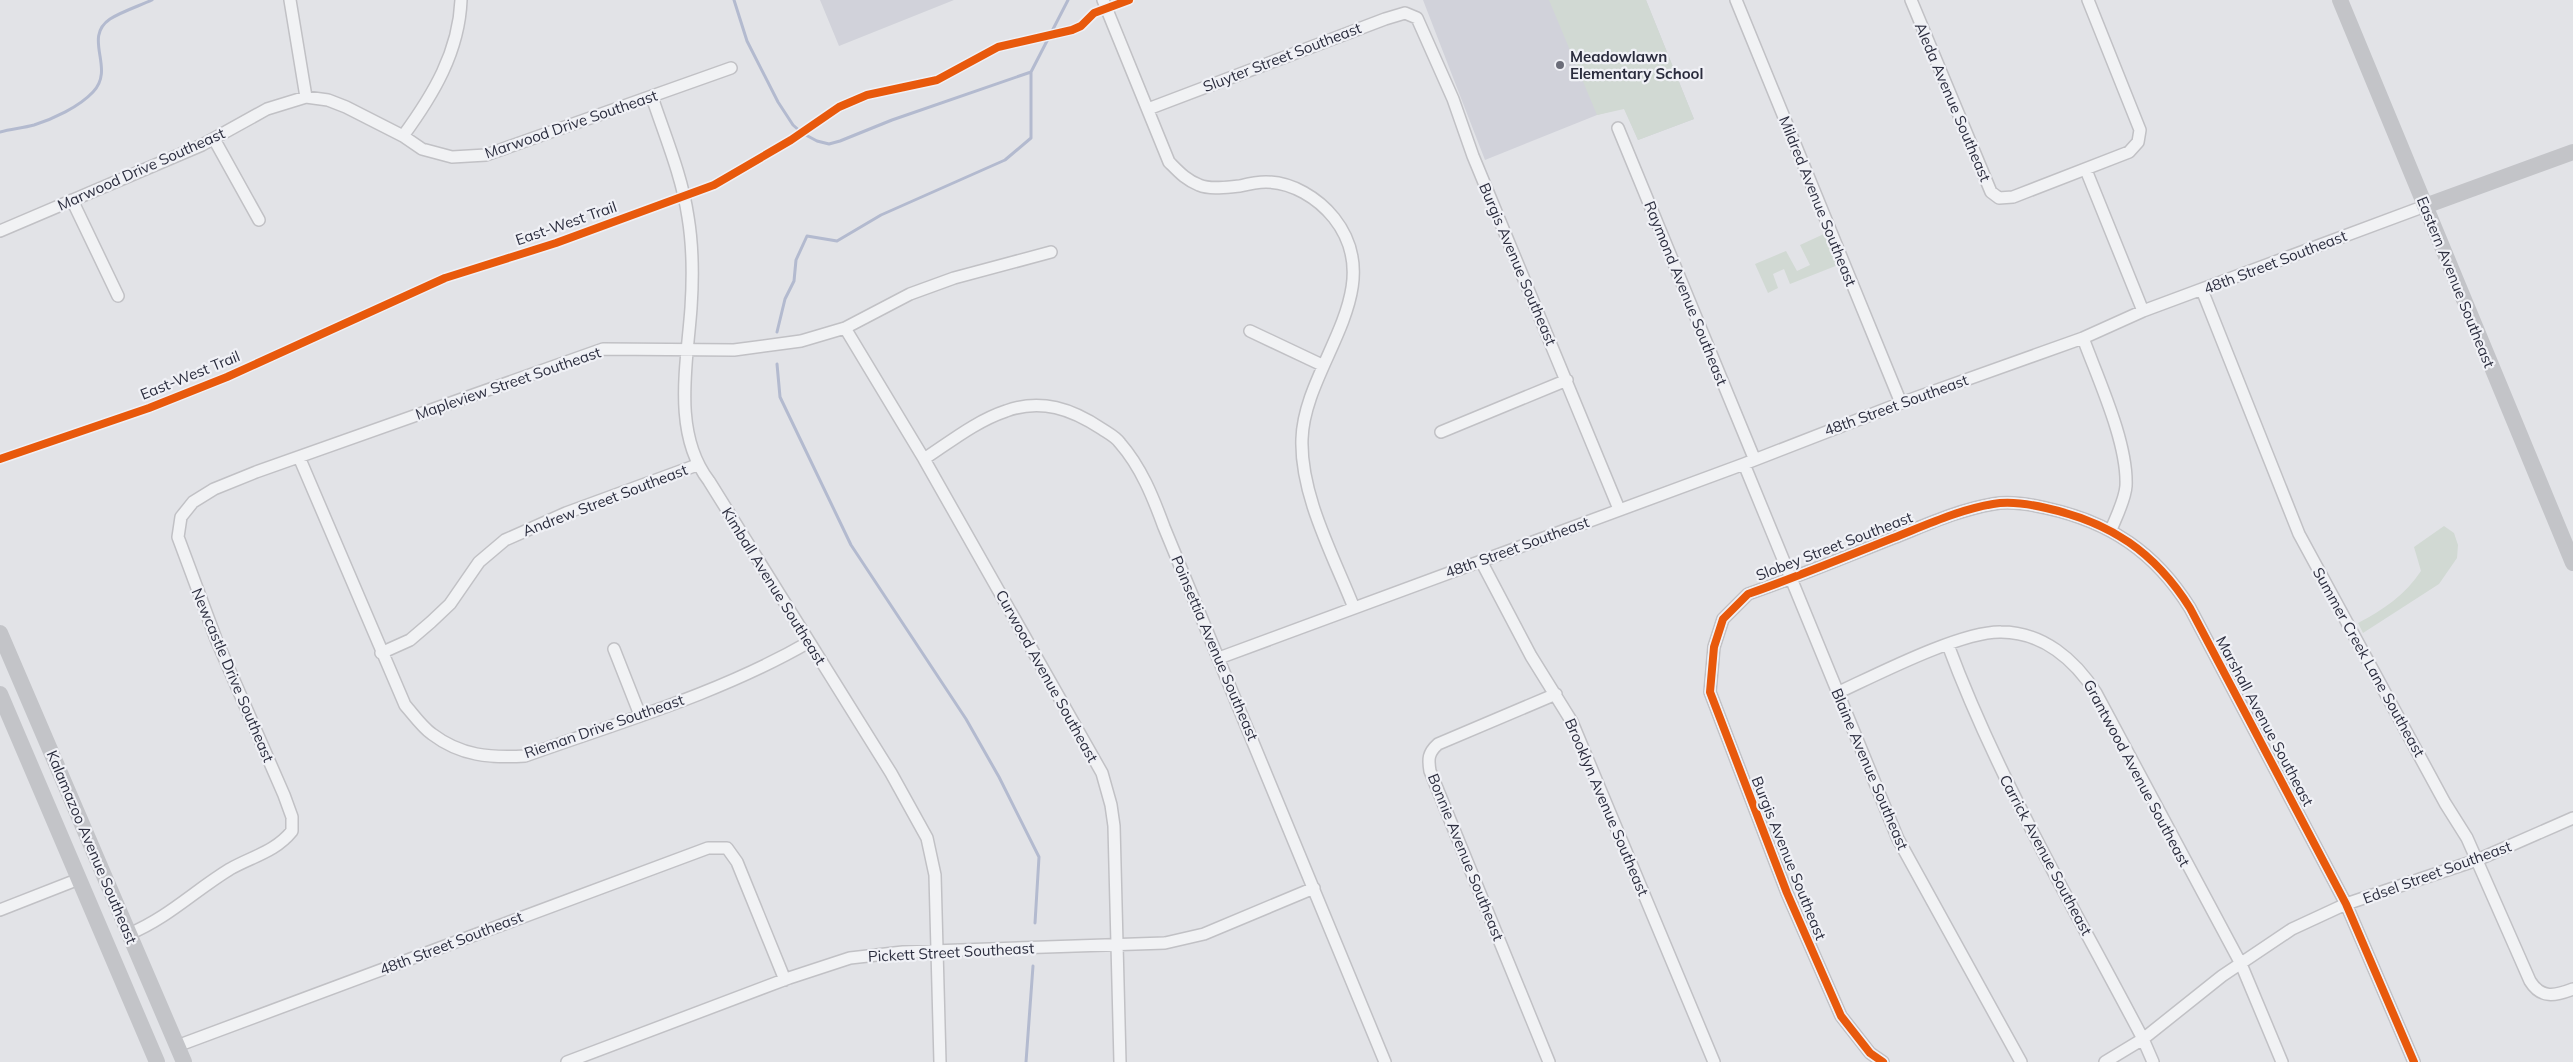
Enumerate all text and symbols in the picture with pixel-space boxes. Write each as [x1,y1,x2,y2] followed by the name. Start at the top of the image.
[1200,18,1364,96] street label: Sluyter Street Southeast
[1911,19,1995,185] street label: Aleda Avenue Southeast
[1570,47,1703,83] place label: Meadowlawn Elementary School
[1554,59,1566,71] marker: Meadowlawn Elementary School
[482,86,660,162] street label: Marwood Drive Southeast
[1775,113,1861,289] street label: Mildred Avenue Southeast
[54,123,228,215] street label: Marwood Drive Southeast
[1475,180,1561,348] street label: Burgis Avenue Southeast
[2413,194,2499,370] street label: Eastern Avenue Southeast
[513,197,619,249] street label: East-West Trail
[1640,198,1732,388] street label: Raymond Avenue Southeast
[2201,226,2349,298] street label: 48th Street Southeast
[413,342,603,424] street label: Mapleview Street Southeast
[137,346,243,404] street label: East-West Trail
[1821,370,1971,440] street label: 48th Street Southeast
[520,460,690,540] street label: Andrew Street Southeast
[718,504,830,668] street label: Kimball Avenue Southeast
[1753,507,1915,585] street label: Slobey Street Southeast
[1442,512,1592,582] street label: 48th Street Southeast
[1167,553,1263,743] street label: Poinsettia Avenue Southeast
[2309,564,2429,760] street label: Summer Creek Lane Southeast
[188,585,278,765] street label: Newcastle Drive Southeast
[992,586,1102,766] street label: Curwood Avenue Southeast
[2212,633,2318,809] street label: Marshall Avenue Southeast
[2080,676,2194,870] street label: Grantwood Avenue Southeast
[1827,685,1913,853] street label: Blaine Avenue Southeast
[522,690,686,762] street label: Rieman Drive Southeast
[1561,715,1653,899] street label: Brooklyn Avenue Southeast
[43,747,141,947] street label: Kalamazoo Avenue Southeast
[1424,771,1508,943] street label: Bonnie Avenue Southeast
[1996,771,2096,939] street label: Carrick Avenue Southeast
[1747,773,1831,943] street label: Burgis Avenue Southeast
[2360,836,2514,908] street label: Edsel Street Southeast
[377,907,525,979] street label: 48th Street Southeast
[867,938,1035,966] street label: Pickett Street Southeast

